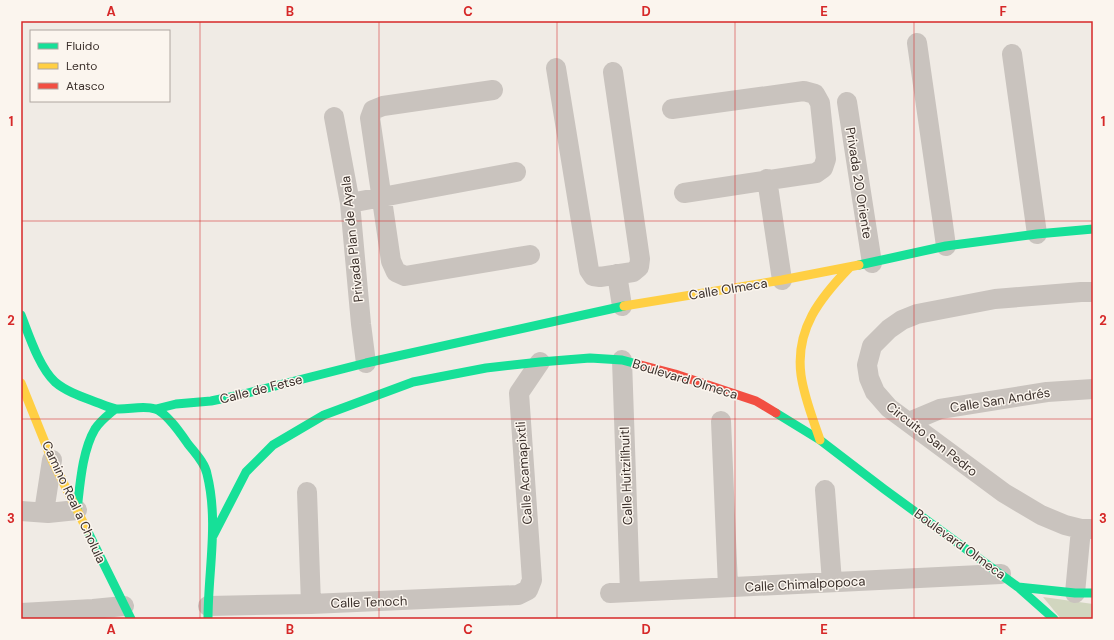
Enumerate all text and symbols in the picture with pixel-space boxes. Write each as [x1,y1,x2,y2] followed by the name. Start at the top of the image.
[106,3,116,20] text: A
[286,3,294,20] text: B
[463,3,473,20] text: C
[641,3,651,20] text: D
[820,3,828,20] text: E
[999,3,1007,20] text: F
[30,30,170,102] legend
[66,38,100,54] text: Fluido
[66,58,97,74] text: Lento
[66,78,105,94] text: Atasco
[9,113,13,130] text: 1
[1101,113,1105,130] text: 1
[842,126,876,240] street label: Privada 20 Oriente
[337,175,367,303] street label: Privada Plan de Ayala
[687,274,769,304] street label: Calle Olmeca
[7,312,15,329] text: 2
[1099,312,1107,329] text: 2
[630,355,740,403] street label: Boulevard Olmeca
[218,370,304,408] street label: Calle de Fetse
[949,384,1051,416] street label: Calle San Andrés
[883,398,981,480] street label: Circuito San Pedro
[512,421,536,525] street label: Calle Acamapixtli
[616,426,636,526] street label: Calle Huitzilíhuitl
[38,438,110,566] street label: Camino Real a Cholula
[911,505,1009,583] street label: Boulevard Olmeca
[7,510,15,527] text: 3
[1099,510,1107,527] text: 3
[744,572,866,596] street label: Calle Chimalpopoca
[330,592,408,612] street label: Calle Tenoch
[106,621,116,638] text: A
[286,621,294,638] text: B
[463,621,473,638] text: C
[641,621,651,638] text: D
[820,621,828,638] text: E
[999,621,1007,638] text: F

